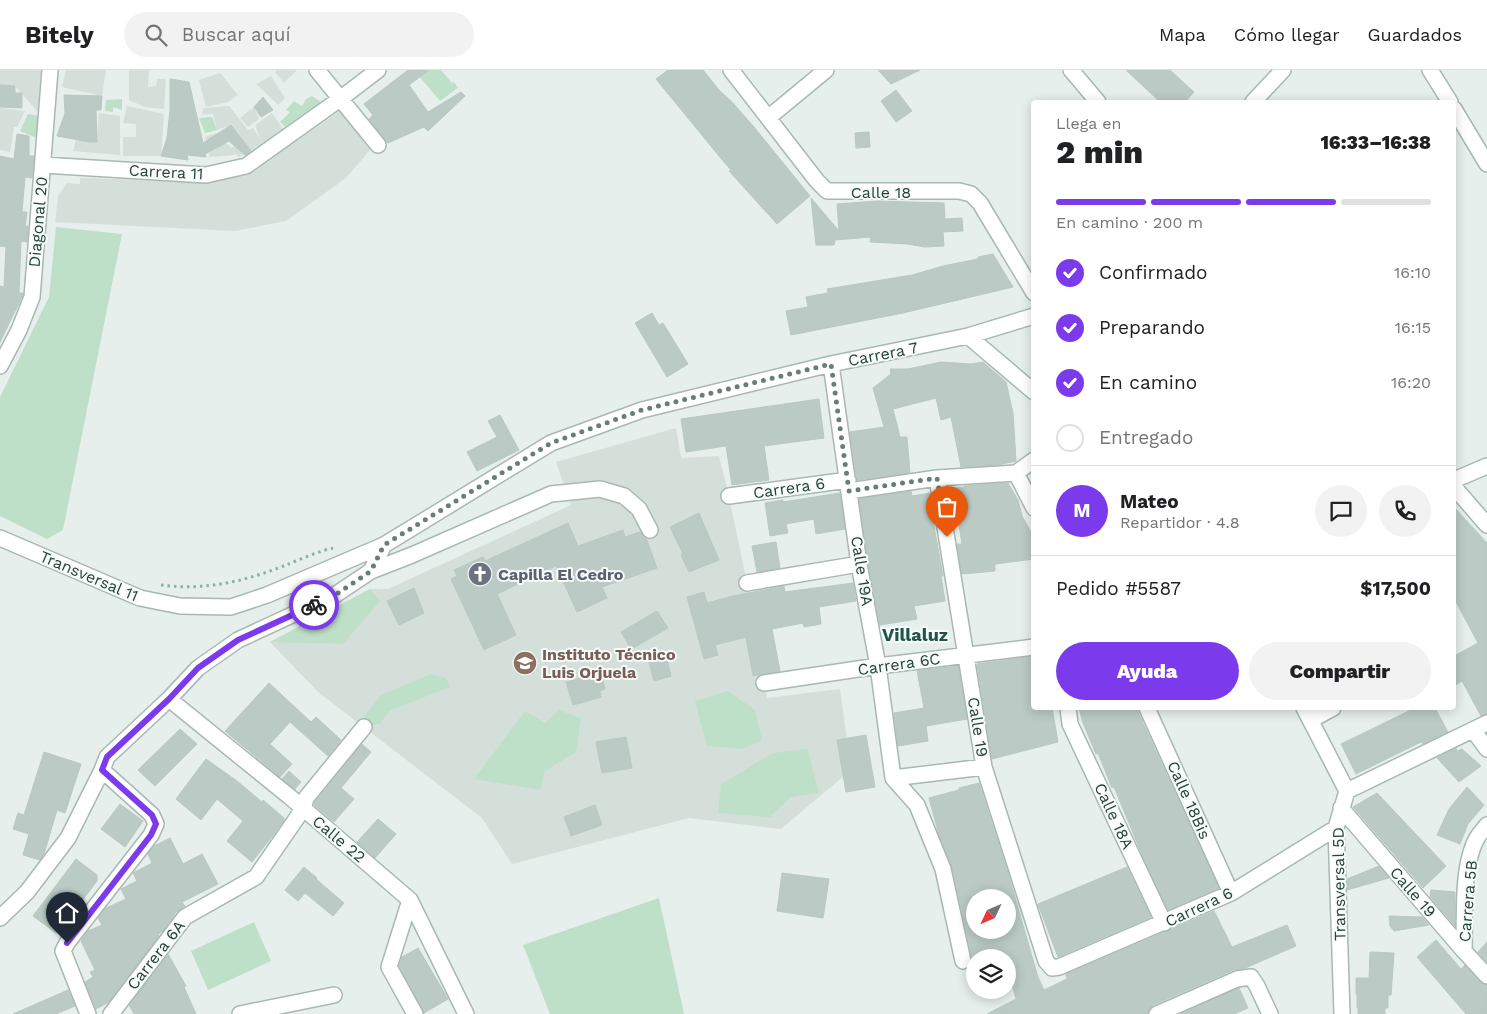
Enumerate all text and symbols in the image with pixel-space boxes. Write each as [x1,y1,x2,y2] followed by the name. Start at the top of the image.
[124,12,474,57] search box
[25,21,94,49] text: Bitely
[142,21,170,49] icon: search
[182,23,291,46] text: Buscar aquí
[1159,24,1206,45] text: Mapa
[1234,24,1340,45] text: Cómo llegar
[1368,24,1462,45] text: Guardados
[1056,114,1122,133] text: Llega en
[1320,131,1431,154] text: 16:33–16:38
[1056,133,1143,171] text: 2 min
[128,161,204,183] street label: Carrera 11
[25,176,51,268] street label: Diagonal 20
[851,183,911,202] street label: Calle 18
[1056,213,1203,232] text: En camino · 200 m
[1056,259,1084,287] icon: check
[1099,261,1208,284] text: Confirmado
[1394,263,1431,282] text: 16:10
[1056,314,1084,342] icon: check
[1099,316,1205,339] text: Preparando
[1395,318,1431,337] text: 16:15
[846,338,920,370] street label: Carrera 7
[1056,369,1084,397] icon: check
[1099,371,1197,394] text: En camino
[1391,373,1431,392] text: 16:20
[1099,426,1193,449] text: Entregado
[752,474,826,502] street label: Carrera 6
[1315,485,1367,537] button: chat
[1379,485,1431,537] button: phone
[926,486,968,537] pin
[1120,490,1179,513] text: Mateo
[933,493,961,521] icon: bag
[1073,499,1091,522] text: M
[1120,513,1240,532] text: Repartidor · 4.8
[847,535,877,608] street label: Calle 19A
[37,547,141,605] street label: Transversal 11
[467,561,493,587] church icon: Capilla El Cedro
[498,565,624,584] place label: Capilla El Cedro
[1056,577,1181,600] text: Pedido #5587
[1360,577,1431,600] text: $17,500
[289,580,339,630] courier
[300,591,328,619] icon: bike
[882,624,948,645] district label: Villaluz
[1056,642,1239,700] button: Ayuda
[1249,642,1431,700] button: Compartir
[542,645,676,682] place label: Instituto Técnico Luis Orjuela
[856,649,942,679] street label: Carrera 6C
[512,650,538,676] school or university icon: Instituto Técnico Luis Orjuela
[964,696,992,758] street label: Calle 19
[1163,758,1215,842] street label: Calle 18Bis
[1090,780,1138,853] street label: Calle 18A
[309,811,369,867] street label: Calle 22
[1329,827,1349,941] street label: Transversal 5D
[1455,859,1481,943] street label: Carrera 5B
[1386,863,1440,921] street label: Calle 19
[1162,883,1236,931] street label: Carrera 6
[966,889,1016,939] north arrow
[966,889,1016,999] map controls
[46,892,88,943] pin
[53,899,81,927] icon: home
[123,916,189,993] street label: Carrera 6A
[966,949,1016,999] button: layers

